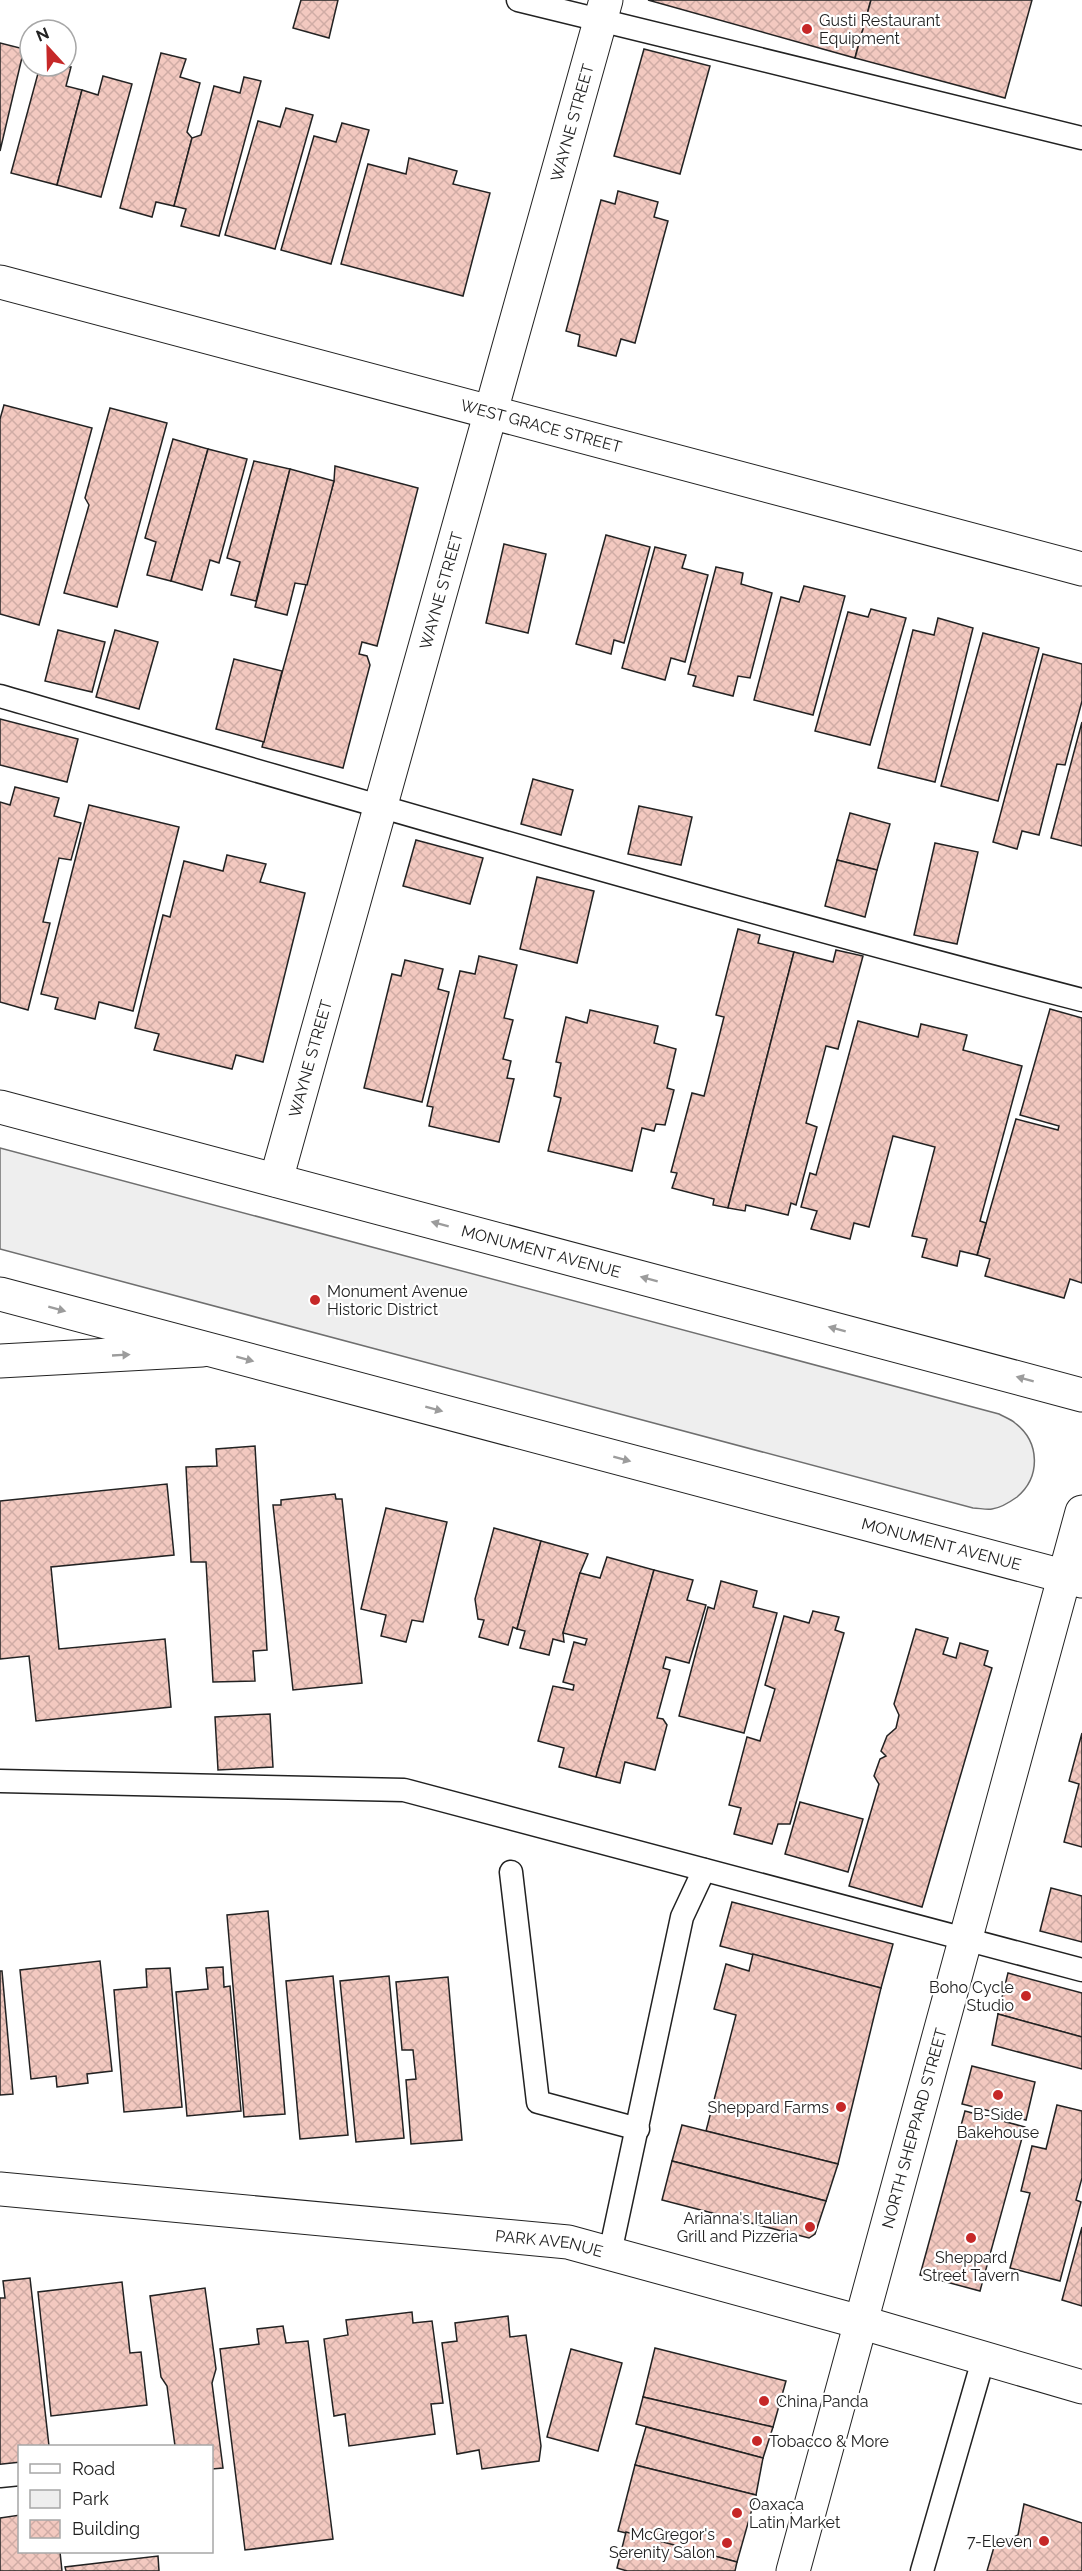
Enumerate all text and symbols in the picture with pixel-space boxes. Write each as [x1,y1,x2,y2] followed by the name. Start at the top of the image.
[819,11,941,48] place label: Gusti Restaurant Equipment
[18,18,78,78] north arrow
[800,22,814,36] marker: Gusti Restaurant Equipment
[33,23,52,46] text: N
[547,62,598,184] street label: WAYNE STREET
[459,396,624,457] street label: WEST GRACE STREET
[416,530,467,652] street label: WAYNE STREET
[285,998,336,1120] street label: WAYNE STREET
[431,1218,449,1228] one-way arrow
[459,1221,623,1282] street label: MONUMENT AVENUE
[639,1274,658,1284] one-way arrow
[327,1282,468,1319] place label: Monument Avenue Historic District
[308,1293,322,1307] marker: Monument Avenue Historic District
[47,1304,66,1314] one-way arrow
[828,1324,846,1334] one-way arrow
[112,1350,131,1359] one-way arrow
[236,1354,254,1364] one-way arrow
[1016,1374,1035,1384] one-way arrow
[424,1404,443,1414] one-way arrow
[613,1454,631,1464] one-way arrow
[859,1514,1023,1575] street label: MONUMENT AVENUE
[929,1978,1014,2015] place label: Boho Cycle Studio
[1019,1989,1033,2003] marker: Boho Cycle Studio
[878,2026,951,2231] street label: NORTH SHEPPARD STREET
[991,2088,1005,2102] marker: B-Side Bakehouse
[708,2098,829,2117] place label: Sheppard Farms
[834,2100,848,2114] marker: Sheppard Farms
[957,2105,1039,2142] place label: B-Side Bakehouse
[677,2209,798,2246] place label: Arianna's Italian Grill and Pizzeria
[803,2220,817,2234] marker: Arianna's Italian Grill and Pizzeria
[494,2226,605,2261] street label: PARK AVENUE
[964,2231,978,2245] marker: Sheppard Street Tavern
[922,2248,1020,2285] place label: Sheppard Street Tavern
[776,2392,869,2411] place label: China Panda
[757,2394,771,2408] marker: China Panda
[769,2432,889,2451] place label: Tobacco & More
[750,2434,764,2448] marker: Tobacco & More
[18,2445,213,2553] legend
[72,2458,115,2479] text: Road
[72,2488,109,2509] text: Park
[749,2495,841,2532] place label: Oaxaca Latin Market
[730,2506,744,2520] marker: Oaxaca Latin Market
[72,2518,140,2539] text: Building
[609,2525,715,2562] place label: McGregor's Serenity Salon
[967,2532,1032,2551] place label: 7-Eleven
[1037,2534,1051,2548] marker: 7-Eleven
[720,2536,734,2550] marker: McGregor's Serenity Salon

